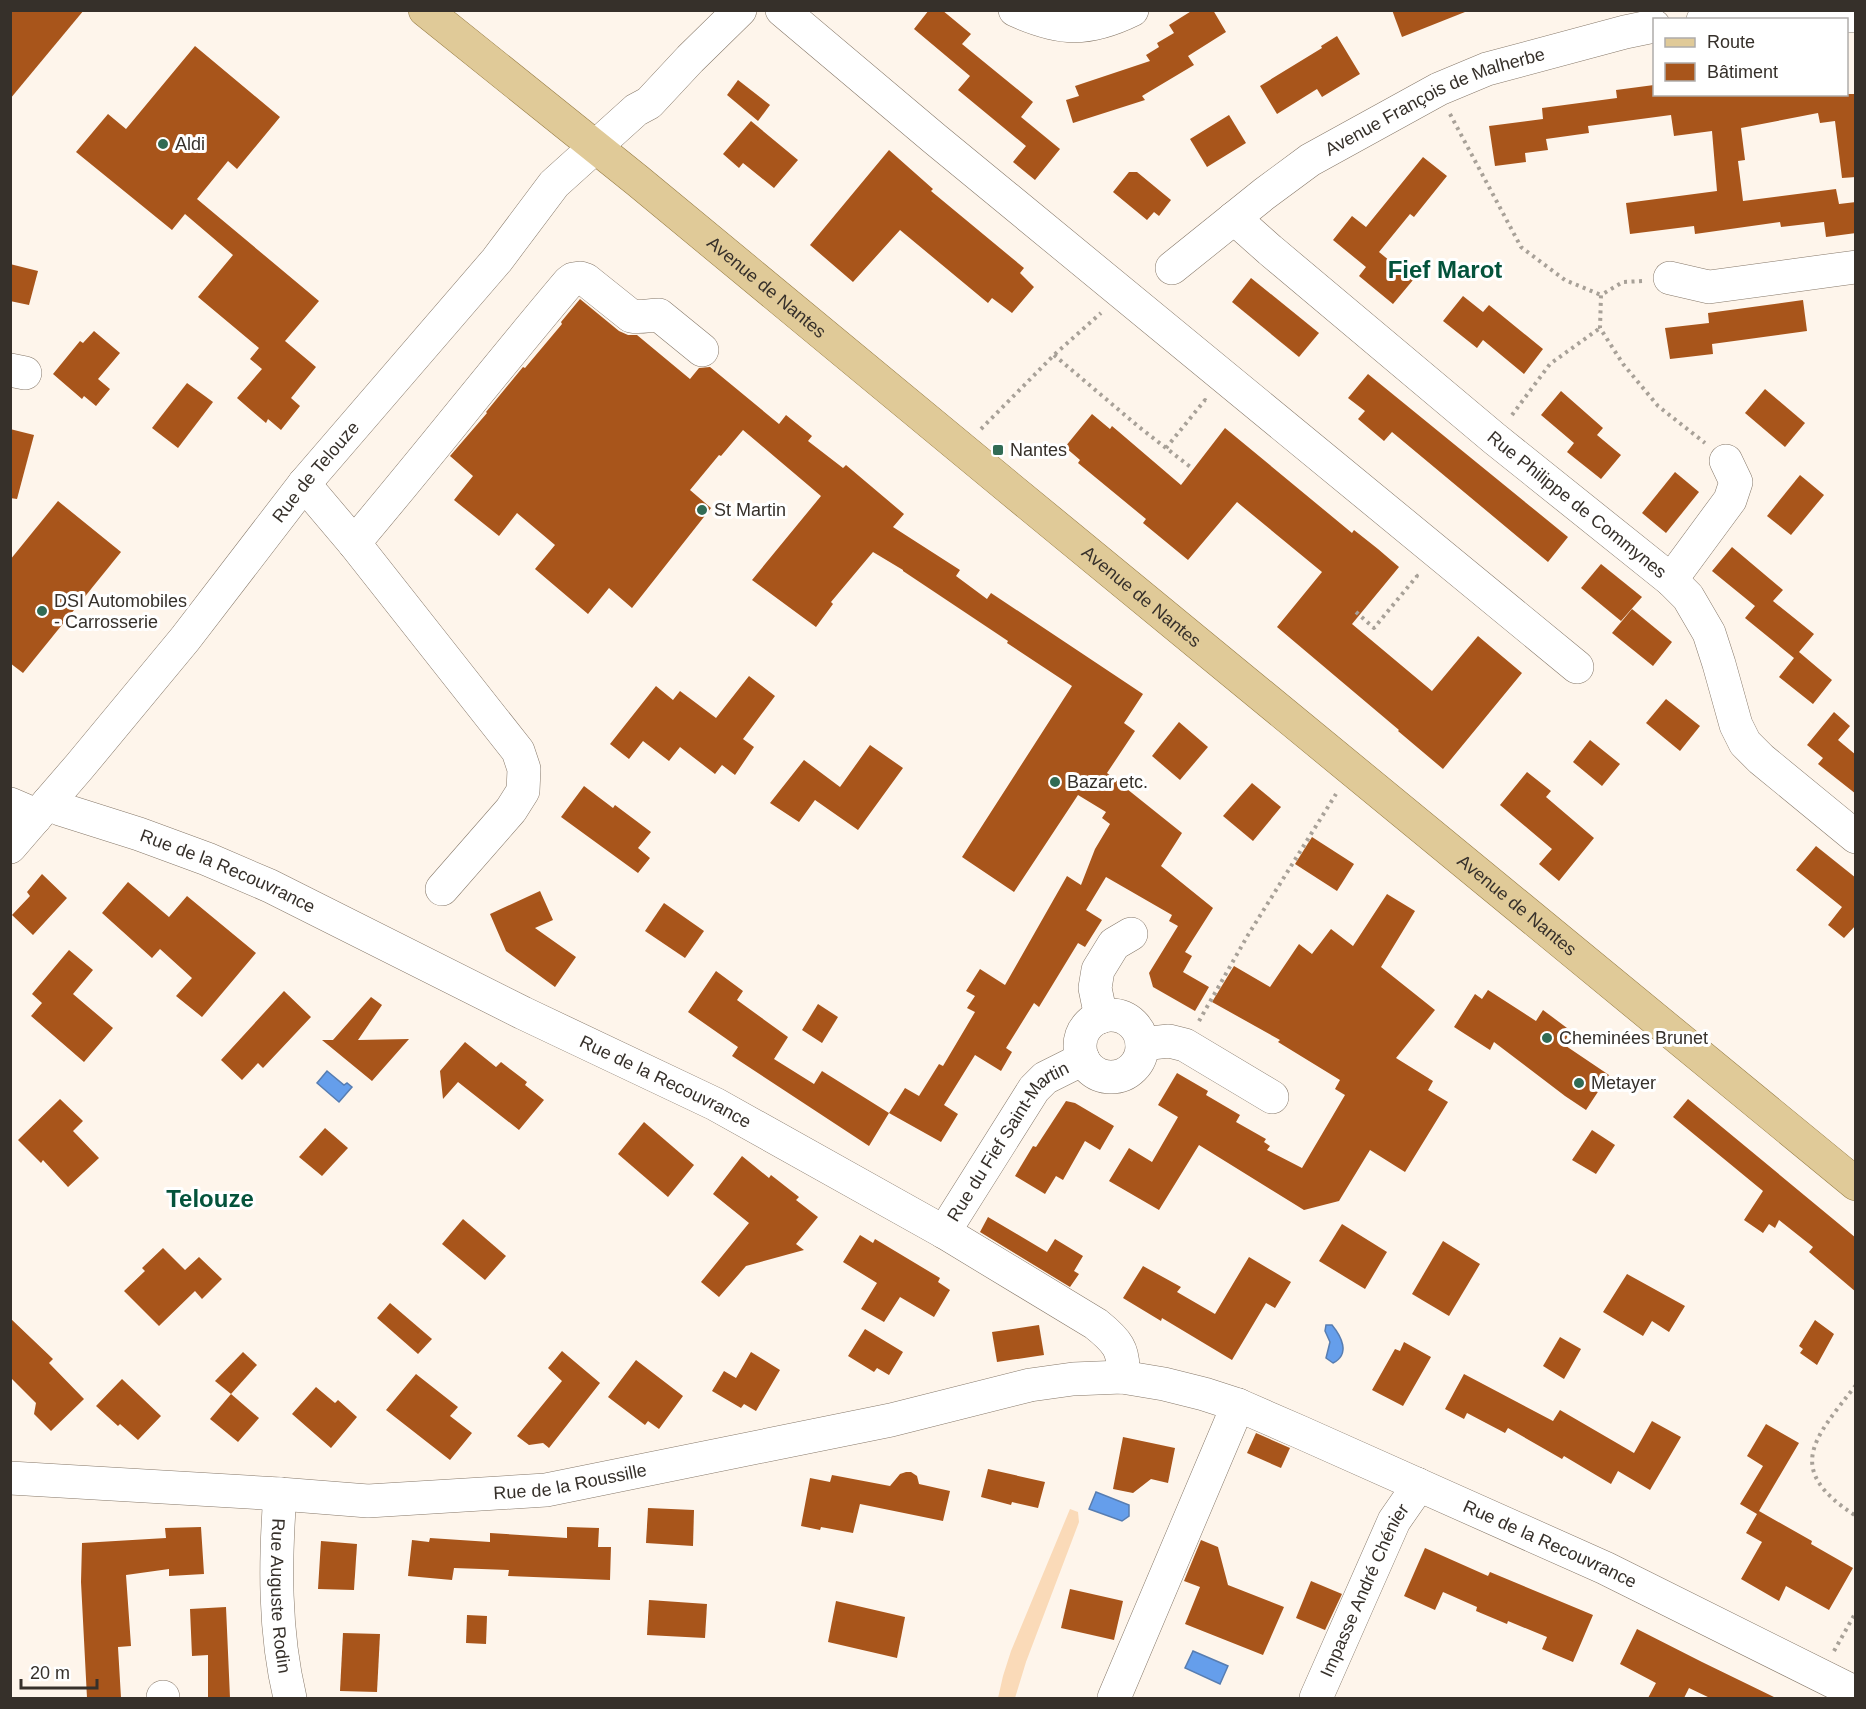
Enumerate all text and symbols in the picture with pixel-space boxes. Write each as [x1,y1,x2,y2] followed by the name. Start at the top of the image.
[1653,18,1848,96] legend
[1707,32,1755,52] text: Route
[1322,44,1547,160] street label: Avenue François de Malherbe
[1707,62,1778,82] text: Bâtiment
[175,134,205,154] place label: Aldi
[156,137,170,151] marker: Aldi
[703,233,830,342] street label: Avenue de Nantes
[1388,256,1502,283] district label: Fief Marot
[268,417,363,526] street label: Rue de Telouze
[1483,427,1670,582] street label: Rue Philippe de Commynes
[1010,440,1067,460] place label: Nantes
[991,443,1005,457] marker: Nantes
[714,500,786,520] place label: St Martin
[695,503,709,517] marker: St Martin
[1078,542,1205,651] street label: Avenue de Nantes
[54,591,187,632] place label: DSI Automobiles - Carrosserie
[35,604,49,618] marker: DSI Automobiles - Carrosserie
[1067,772,1148,792] place label: Bazar etc.
[1048,775,1062,789] marker: Bazar etc.
[137,825,318,917] street label: Rue de la Recouvrance
[1453,851,1580,960] street label: Avenue de Nantes
[1559,1028,1708,1048] place label: Cheminées Brunet
[576,1031,754,1132] street label: Rue de la Recouvrance
[1540,1031,1554,1045] marker: Cheminées Brunet
[943,1058,1072,1225] street label: Rue du Fief Saint-Martin
[1591,1073,1656,1093] place label: Metayer
[1572,1076,1586,1090] marker: Metayer
[166,1185,254,1212] district label: Telouze
[493,1460,648,1503] street label: Rue de la Roussille
[1460,1496,1640,1592] street label: Rue de la Recouvrance
[1316,1500,1413,1680] street label: Impasse André Chénier
[267,1518,295,1675] street label: Rue Auguste Rodin
[21,1652,98,1690] scale bar
[30,1663,70,1683] text: 20 m

